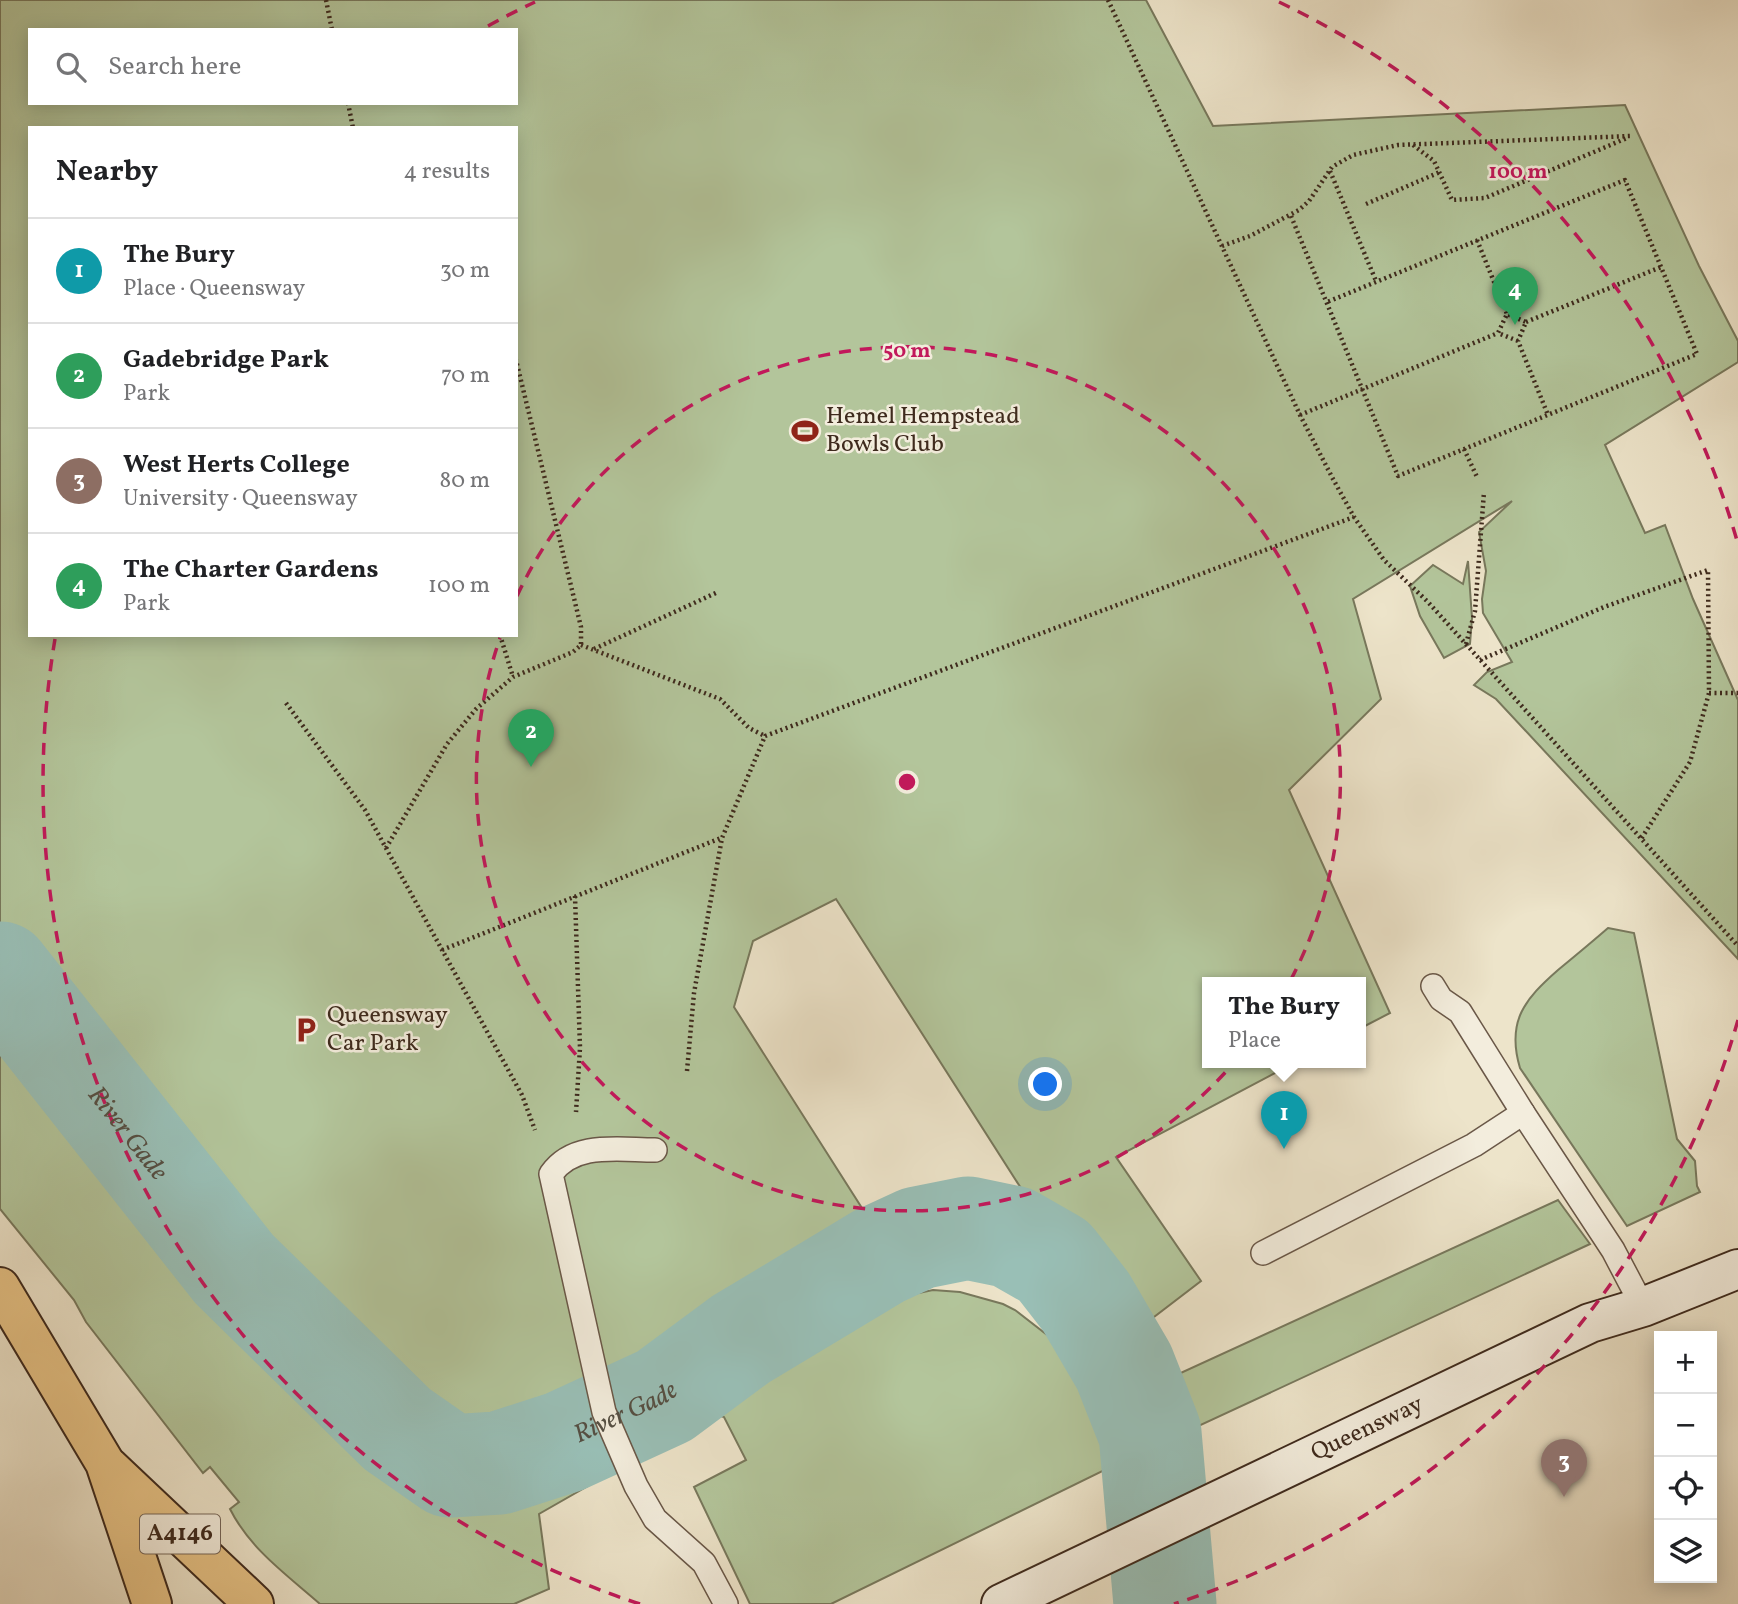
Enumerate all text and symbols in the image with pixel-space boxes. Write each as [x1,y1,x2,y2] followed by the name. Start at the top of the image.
[28,28,518,105] search box
[52,48,90,86] icon: search
[108,49,241,85] text: Search here
[56,151,158,193] text: Nearby
[404,156,490,188] text: 4 results
[1488,158,1548,187] text: 100 m
[123,237,235,273] text: The Bury
[74,255,84,287] text: 1
[440,255,490,287] text: 30 m
[1492,267,1538,325] pin: 4
[123,273,305,305] text: Place · Queensway
[883,337,931,366] text: 50 m
[123,342,329,378] text: Gadebridge Park
[73,360,85,392] text: 2
[441,360,490,392] text: 70 m
[123,378,170,410] text: Park
[826,400,1020,462] place label: Hemel Hempstead Bowls Club
[790,416,820,446] sports icon: Hemel Hempstead Bowls Club
[123,447,350,483] text: West Herts College
[73,465,85,497] text: 3
[440,465,490,497] text: 80 m
[123,483,358,515] text: University · Queensway
[123,552,379,588] text: The Charter Gardens
[72,570,86,602] text: 4
[428,570,490,602] text: 100 m
[123,588,170,620] text: Park
[508,709,554,767] pin: 2
[895,770,919,794] centre of rings
[1202,977,1366,1068] popup
[1228,989,1340,1025] text: The Bury
[327,999,448,1061] place label: Queensway Car Park
[291,1015,321,1045] parking icon: Queensway Car Park
[1228,1025,1281,1057] text: Place
[1028,1067,1062,1101] your location
[79,1079,176,1189] water label: River Gade
[1261,1091,1307,1149] pin: 1
[1654,1331,1717,1583] map controls
[1654,1331,1717,1394] button: +
[568,1373,686,1453] water label: River Gade
[1306,1388,1429,1471] street label: Queensway
[1654,1394,1717,1457] button: −
[1541,1439,1587,1497] pin: 3
[1654,1457,1717,1520] button: locate
[140,1514,220,1554] road number: A4146
[1654,1520,1717,1583] button: layers

